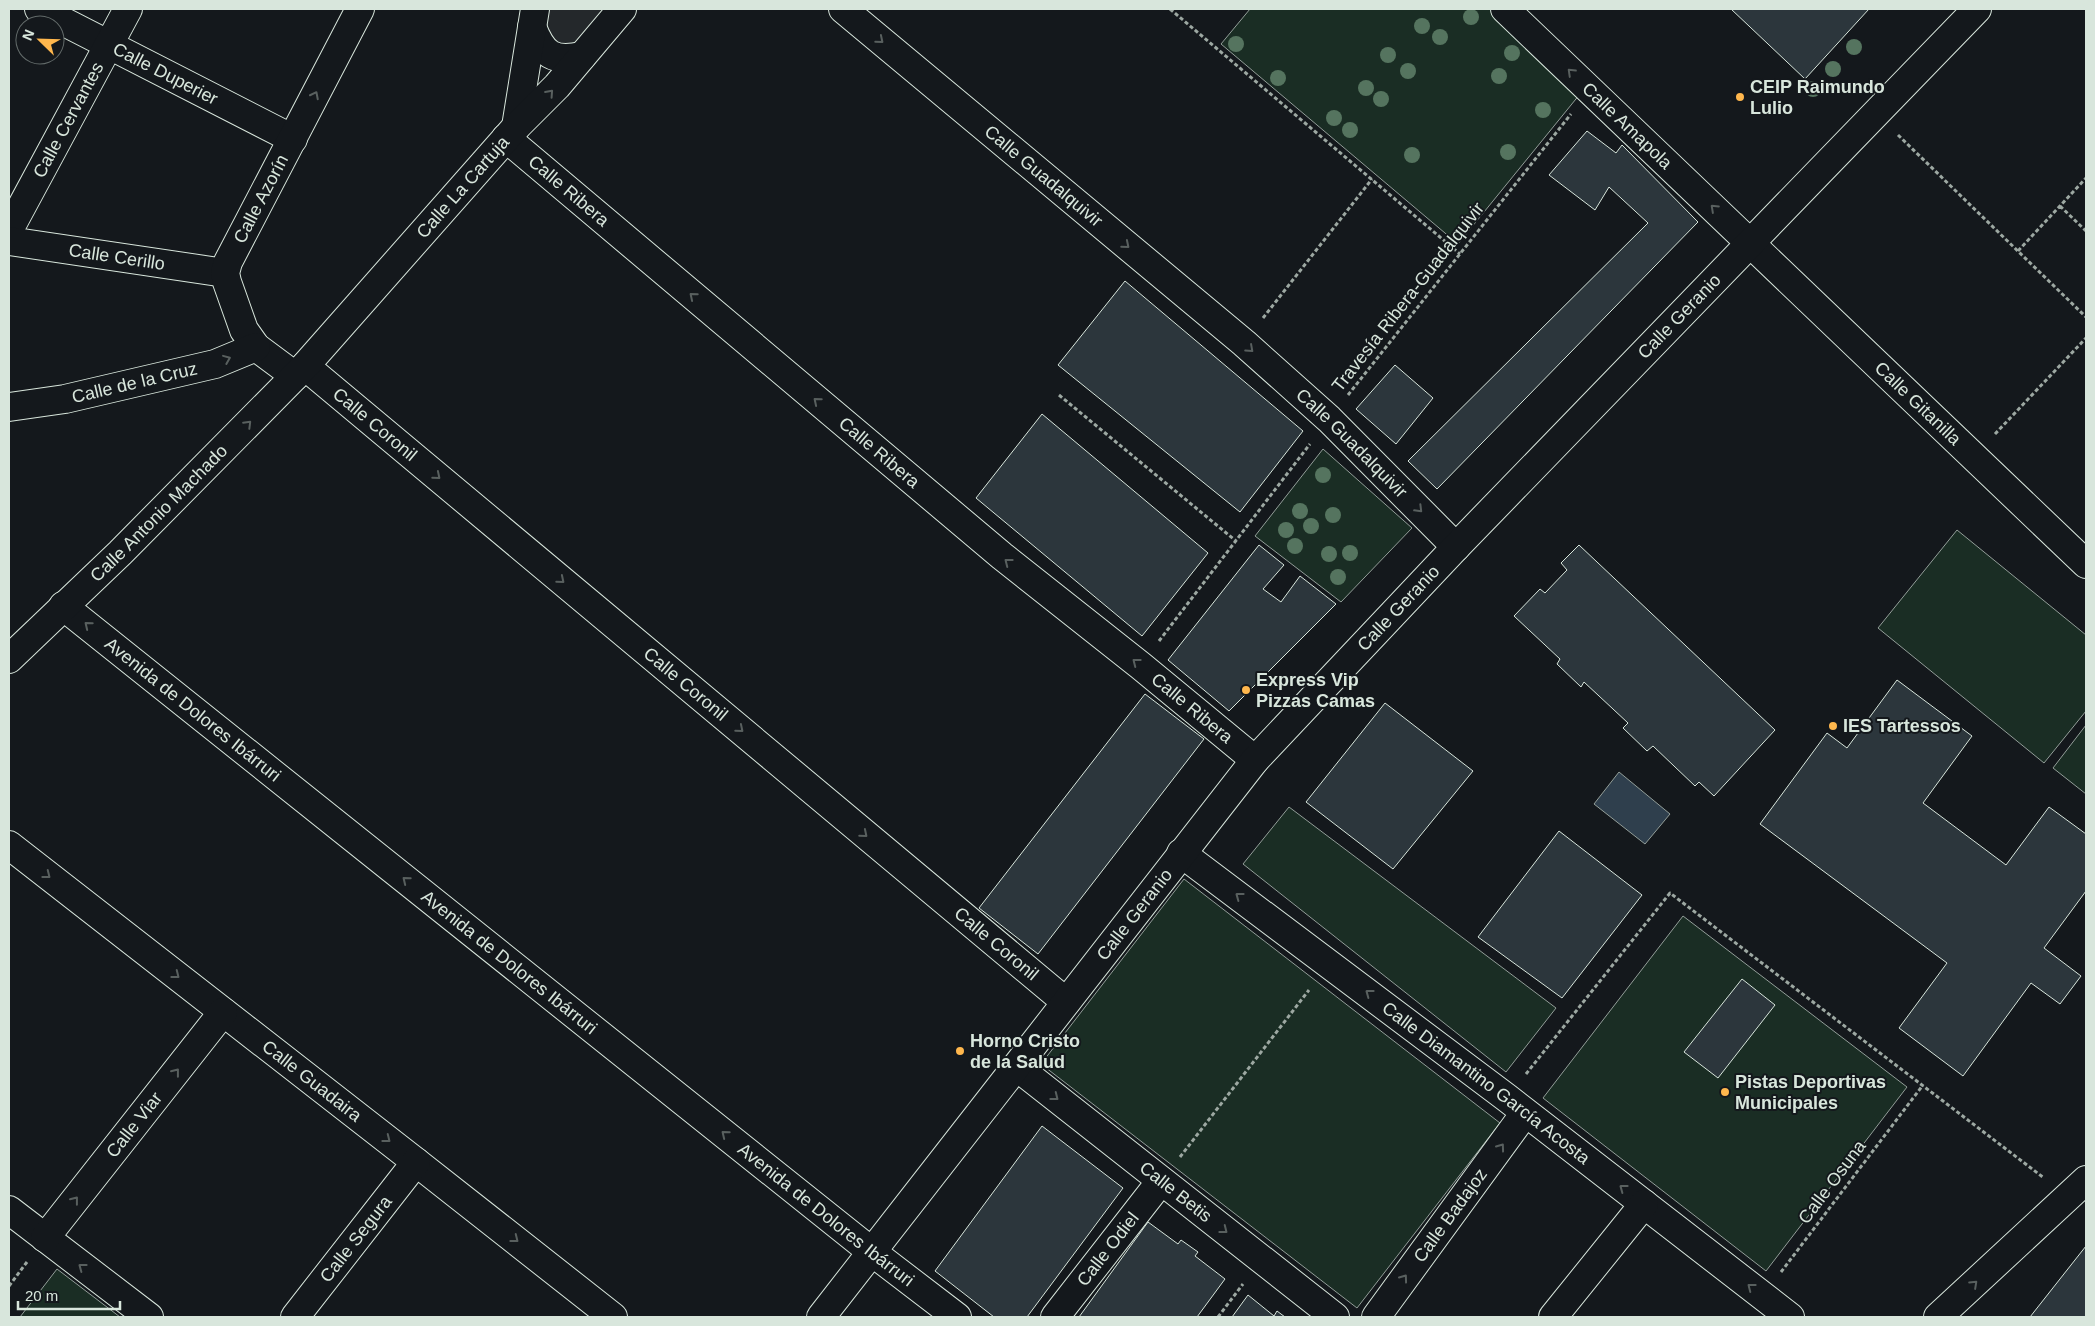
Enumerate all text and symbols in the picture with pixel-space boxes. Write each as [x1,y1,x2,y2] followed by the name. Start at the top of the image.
[15,15,65,65] north arrow
[19,27,37,43] text: N
[874,34,883,43] one-way arrow
[110,39,221,109] street label: Calle Duperier
[29,59,107,181] street label: Calle Cervantes
[1568,69,1577,78] one-way arrow
[1750,77,1885,118] place label: CEIP Raimundo Lulio
[1578,78,1677,174] street label: Calle Amapola
[544,89,553,98] one-way arrow
[1734,91,1746,103] marker: CEIP Raimundo Lulio
[309,92,319,101] one-way arrow
[981,121,1106,231] street label: Calle Guadalquivir
[413,131,514,242] street label: Calle La Cartuja
[230,151,292,247] street label: Calle Azorín
[524,151,614,231] street label: Calle Ribera
[1328,198,1488,396] street label: Travesía Ribera-Guadalquivir
[1711,205,1720,214] one-way arrow
[1120,239,1129,248] one-way arrow
[67,240,166,274] street label: Calle Cerillo
[1634,270,1725,363] street label: Calle Geranio
[690,293,699,301] one-way arrow
[1245,343,1254,352] one-way arrow
[222,355,231,365] one-way arrow
[70,358,199,407] street label: Calle de la Cruz
[1871,358,1966,450] street label: Calle Gitanilla
[329,384,421,465] street label: Calle Coronil
[1292,385,1411,502] street label: Calle Guadalquivir
[814,398,823,406] one-way arrow
[835,413,924,493] street label: Calle Ribera
[242,421,251,430] one-way arrow
[86,441,231,586] street label: Calle Antonio Machado
[431,470,440,479] one-way arrow
[1413,504,1422,513] one-way arrow
[1005,558,1014,567] one-way arrow
[1353,561,1443,655] street label: Calle Geranio
[556,575,565,584] one-way arrow
[85,623,94,631] one-way arrow
[101,633,285,786] street label: Avenida de Dolores Ibárruri
[640,643,732,725] street label: Calle Coronil
[1132,659,1142,668] one-way arrow
[1147,669,1237,748] street label: Calle Ribera
[1256,670,1375,711] place label: Express Vip Pizzas Camas
[1240,684,1252,696] marker: Express Vip Pizzas Camas
[1843,716,1961,736] place label: IES Tartessos
[1827,720,1839,732] marker: IES Tartessos
[734,724,743,733] one-way arrow
[859,828,868,837] one-way arrow
[1093,865,1176,964] street label: Calle Geranio
[41,870,50,878] one-way arrow
[403,877,412,885] one-way arrow
[417,886,601,1038] street label: Avenida de Dolores Ibárruri
[1236,893,1245,901] one-way arrow
[950,903,1042,985] street label: Calle Coronil
[170,969,179,977] one-way arrow
[1365,990,1375,999] one-way arrow
[1378,998,1594,1169] street label: Calle Diamantino García Acosta
[970,1031,1080,1072] place label: Horno Cristo de la Salud
[258,1036,366,1126] street label: Calle Guadaira
[954,1045,966,1057] marker: Horno Cristo de la Salud
[170,1069,178,1078] one-way arrow
[1735,1072,1886,1113] place label: Pistas Deportivas Municipales
[1719,1086,1731,1098] marker: Pistas Deportivas Municipales
[102,1088,166,1162] street label: Calle Viar
[1049,1091,1059,1100] one-way arrow
[722,1131,731,1139] one-way arrow
[381,1133,390,1141] one-way arrow
[1794,1136,1870,1228] street label: Calle Osuna
[734,1139,918,1290] street label: Avenida de Dolores Ibárruri
[1495,1144,1503,1153] one-way arrow
[1136,1157,1216,1226] street label: Calle Betis
[1409,1164,1491,1266] street label: Calle Badajoz
[1620,1185,1629,1193] one-way arrow
[316,1191,396,1286] street label: Calle Segura
[70,1197,78,1206] one-way arrow
[1073,1208,1143,1290] street label: Calle Odiel
[1218,1225,1227,1233] one-way arrow
[509,1234,518,1242] one-way arrow
[79,1264,88,1272] one-way arrow
[1399,1275,1407,1284] one-way arrow
[18,1278,120,1310] scale bar
[1968,1281,1977,1290] one-way arrow
[1748,1285,1757,1293] one-way arrow
[25,1287,58,1304] text: 20 m

